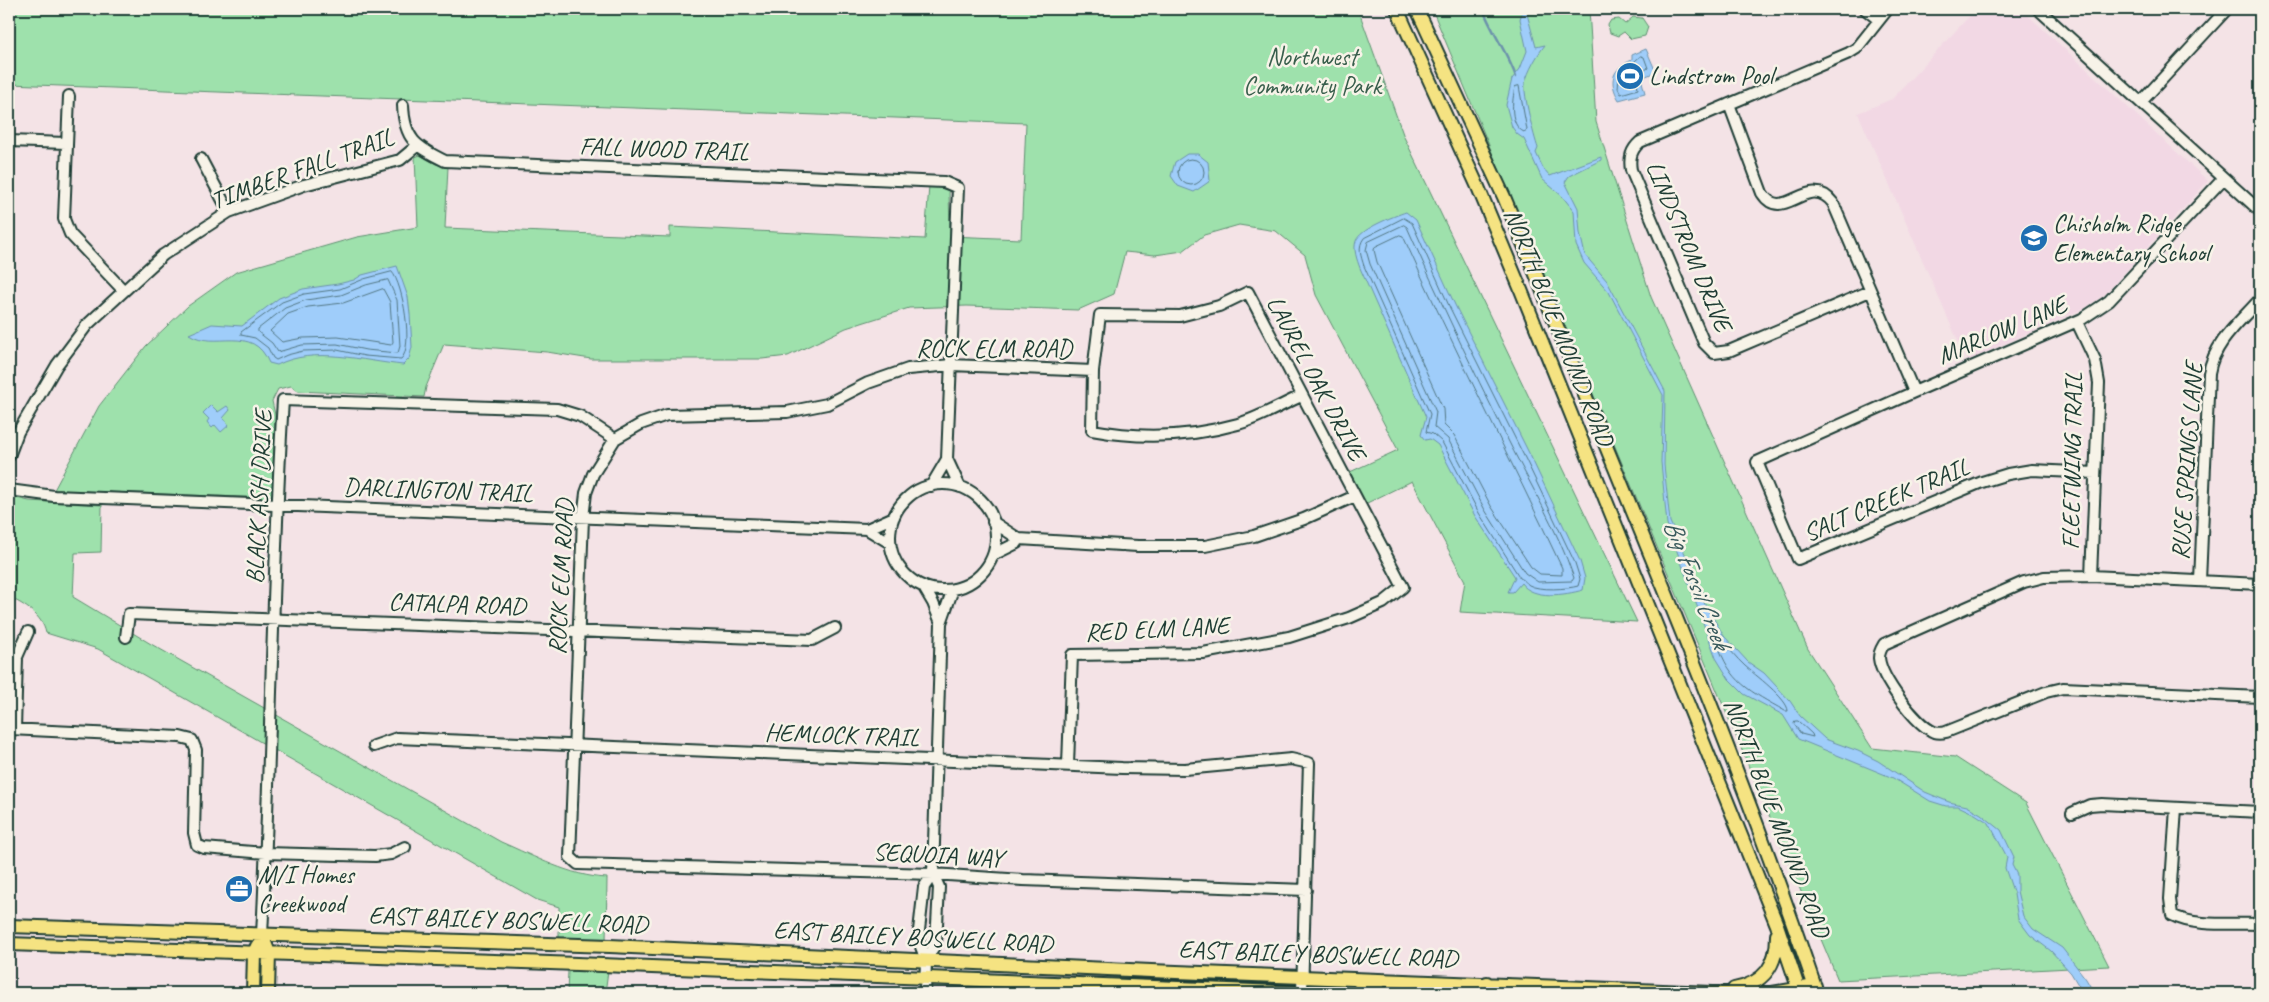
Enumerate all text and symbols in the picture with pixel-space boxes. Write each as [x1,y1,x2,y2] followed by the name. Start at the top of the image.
[1243,41,1383,102] park label: Northwest Community Park
[1649,60,1778,92] place label: Lindstrom Pool
[1615,61,1645,91] sports icon: Lindstrom Pool
[206,121,399,217] street label: TIMBER FALL TRAIL
[579,130,749,168] street label: FALL WOOD TRAIL
[1639,156,1740,339] street label: LINDSTROM DRIVE
[1497,203,1622,452] street label: NORTH BLUE MOUND ROAD
[2053,208,2214,269] place label: Chisholm Ridge Elementary School
[2019,223,2049,253] school or university icon: Chisholm Ridge Elementary School
[1932,287,2074,372] street label: MARLOW LANE
[1259,290,1374,468] street label: LAUREL OAK DRIVE
[916,333,1074,365] street label: ROCK ELM ROAD
[2164,358,2210,561] street label: RUSE SPRINGS LANE
[2054,372,2090,550] street label: FLEETWING TRAIL
[238,407,280,585] street label: BLACK ASH DRIVE
[1798,451,1974,549] street label: SALT CREEK TRAIL
[343,471,534,509] street label: DARLINGTON TRAIL
[541,496,581,655] street label: ROCK ELM ROAD
[1656,515,1740,658] water label: Big Fossil Creek
[388,586,528,622] street label: CATALPA ROAD
[1084,609,1232,649] street label: RED ELM LANE
[1717,694,1838,944] street label: NORTH BLUE MOUND ROAD
[764,716,920,754] street label: HEMLOCK TRAIL
[872,836,1008,875] street label: SEQUOIA WAY
[258,859,356,920] place label: M/I Homes Creekwood
[224,874,254,904] office icon: M/I Homes Creekwood
[368,899,651,941] street label: EAST BAILEY BOSWELL ROAD
[773,914,1056,960] street label: EAST BAILEY BOSWELL ROAD
[1178,933,1461,975] street label: EAST BAILEY BOSWELL ROAD

